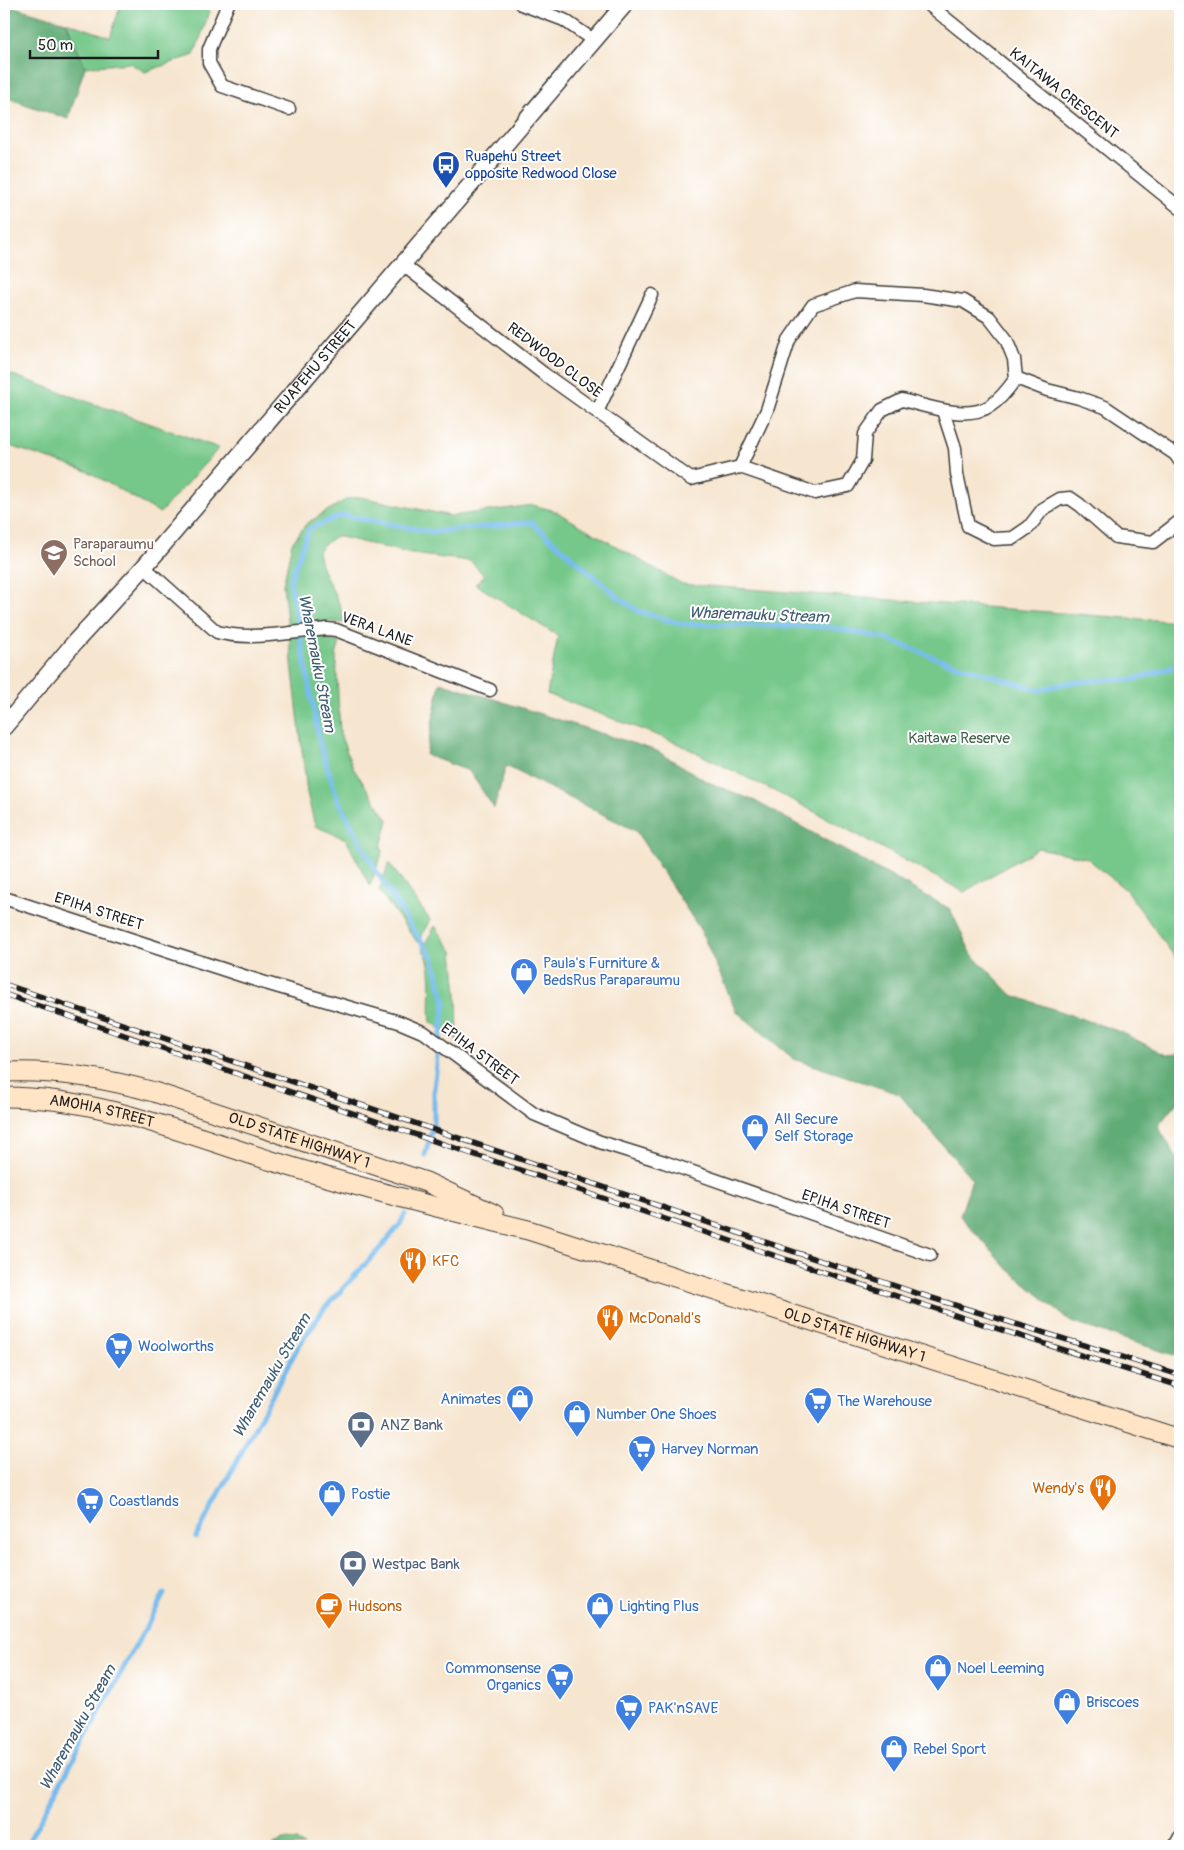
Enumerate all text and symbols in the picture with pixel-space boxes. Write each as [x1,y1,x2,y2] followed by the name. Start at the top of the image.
[30,28,158,60] scale bar
[38,36,73,55] text: 50 m
[1005,44,1122,143] street label: KAITAWA CRESCENT
[465,147,617,183] place label: Ruapehu Street opposite Redwood Close
[431,150,461,189] bus stop icon: Ruapehu Street opposite Redwood Close
[270,317,361,418] street label: RUAPEHU STREET
[503,318,606,402] street label: REDWOOD CLOSE
[73,535,154,571] place label: Paraparaumu School
[39,538,69,577] school or university icon: Paraparaumu School
[294,593,340,735] water label: Wharemauku Stream
[689,603,830,627] water label: Wharemauku Stream
[339,608,415,651] street label: VERA LANE
[908,729,1010,748] park label: Kaitawa Reserve
[52,888,146,935] street label: EPIHA STREET
[543,954,680,990] place label: Paula's Furniture & BedsRus Paraparaumu
[509,957,539,996] shop icon: Paula's Furniture & BedsRus Paraparaumu
[437,1019,522,1090] street label: EPIHA STREET
[48,1091,156,1132] street label: AMOHIA STREET
[226,1108,372,1173] street label: OLD STATE HIGHWAY 1
[774,1110,854,1146] place label: All Secure Self Storage
[740,1113,770,1152] shop icon: All Secure Self Storage
[799,1185,893,1234] street label: EPIHA STREET
[398,1246,428,1285] restaurant icon: KFC
[432,1252,459,1271] place label: KFC
[595,1303,625,1342] restaurant icon: McDonald's
[781,1304,928,1367] street label: OLD STATE HIGHWAY 1
[228,1309,316,1441] water label: Wharemauku Stream
[629,1309,701,1328] place label: McDonald's
[104,1331,134,1370] supermarket icon: Woolworths
[138,1337,214,1356] place label: Woolworths
[505,1384,535,1423] shop icon: Animates
[803,1386,833,1425] supermarket icon: The Warehouse
[440,1390,501,1409] place label: Animates
[837,1392,933,1411] place label: The Warehouse
[562,1399,592,1438] shop icon: Number One Shoes
[596,1405,717,1424] place label: Number One Shoes
[346,1410,376,1449] bank icon: ANZ Bank
[380,1416,444,1435] place label: ANZ Bank
[627,1434,657,1473] supermarket icon: Harvey Norman
[661,1440,759,1459] place label: Harvey Norman
[1088,1473,1118,1512] restaurant icon: Wendy's
[317,1479,347,1518] shop icon: Postie
[1033,1479,1084,1498] place label: Wendy's
[351,1485,391,1504] place label: Postie
[75,1486,105,1525] supermarket icon: Coastlands
[109,1492,179,1511] place label: Coastlands
[338,1549,368,1588] bank icon: Westpac Bank
[372,1555,460,1574] place label: Westpac Bank
[314,1591,344,1630] cafe icon: Hudsons
[585,1591,615,1630] shop icon: Lighting Plus
[348,1597,402,1616] place label: Hudsons
[619,1597,699,1616] place label: Lighting Plus
[923,1653,953,1692] shop icon: Noel Leeming
[445,1659,542,1695] place label: Commonsense Organics
[957,1659,1044,1678] place label: Noel Leeming
[35,1661,121,1794] water label: Wharemauku Stream
[545,1662,575,1701] supermarket icon: Commonsense Organics
[1052,1687,1082,1726] shop icon: Briscoes
[614,1693,644,1732] supermarket icon: PAK'nSAVE
[1086,1693,1139,1712] place label: Briscoes
[648,1699,718,1718] place label: PAK'nSAVE
[879,1734,909,1773] shop icon: Rebel Sport
[913,1740,987,1759] place label: Rebel Sport

